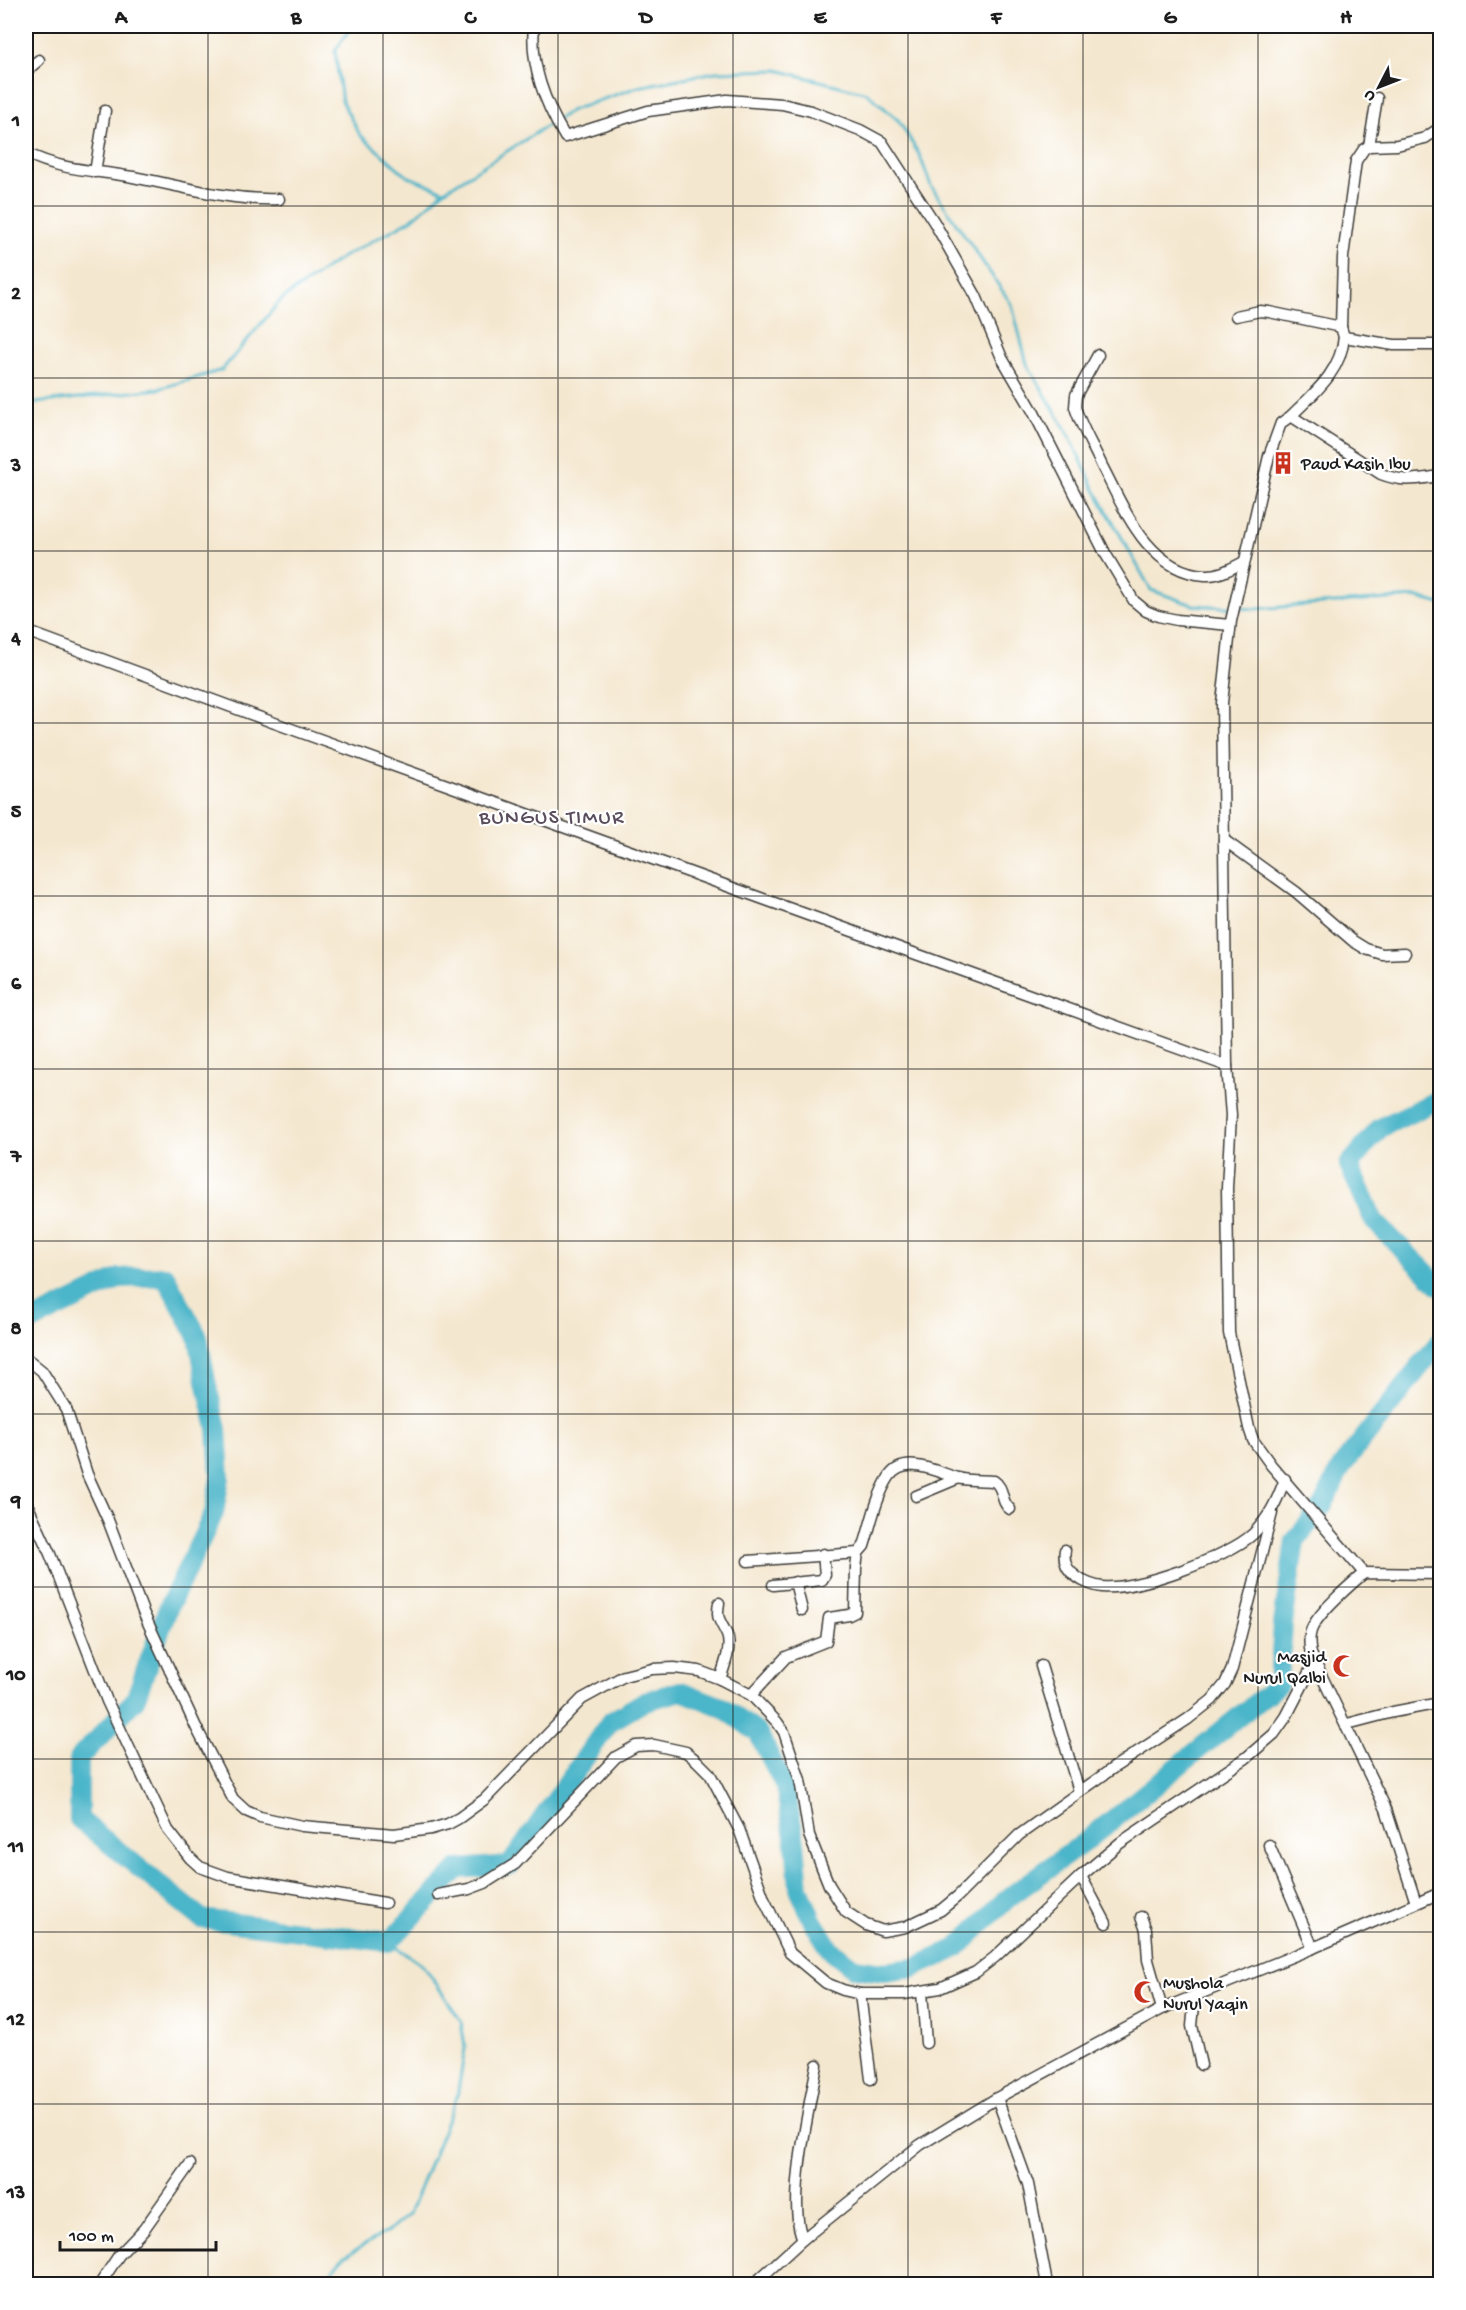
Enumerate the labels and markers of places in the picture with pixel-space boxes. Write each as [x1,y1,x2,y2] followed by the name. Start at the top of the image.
[1270,450,1296,476] building icon: Paud Kasih Ibu
[1300,455,1411,476] place label: Paud Kasih Ibu
[1243,1648,1327,1690] place label: Masjid Nurul Qalbi
[1331,1653,1357,1679] mosque icon: Masjid Nurul Qalbi
[1163,1974,1248,2016] place label: Mushola Nurul Yaqin
[1132,1979,1158,2005] mosque icon: Mushola Nurul Yaqin

